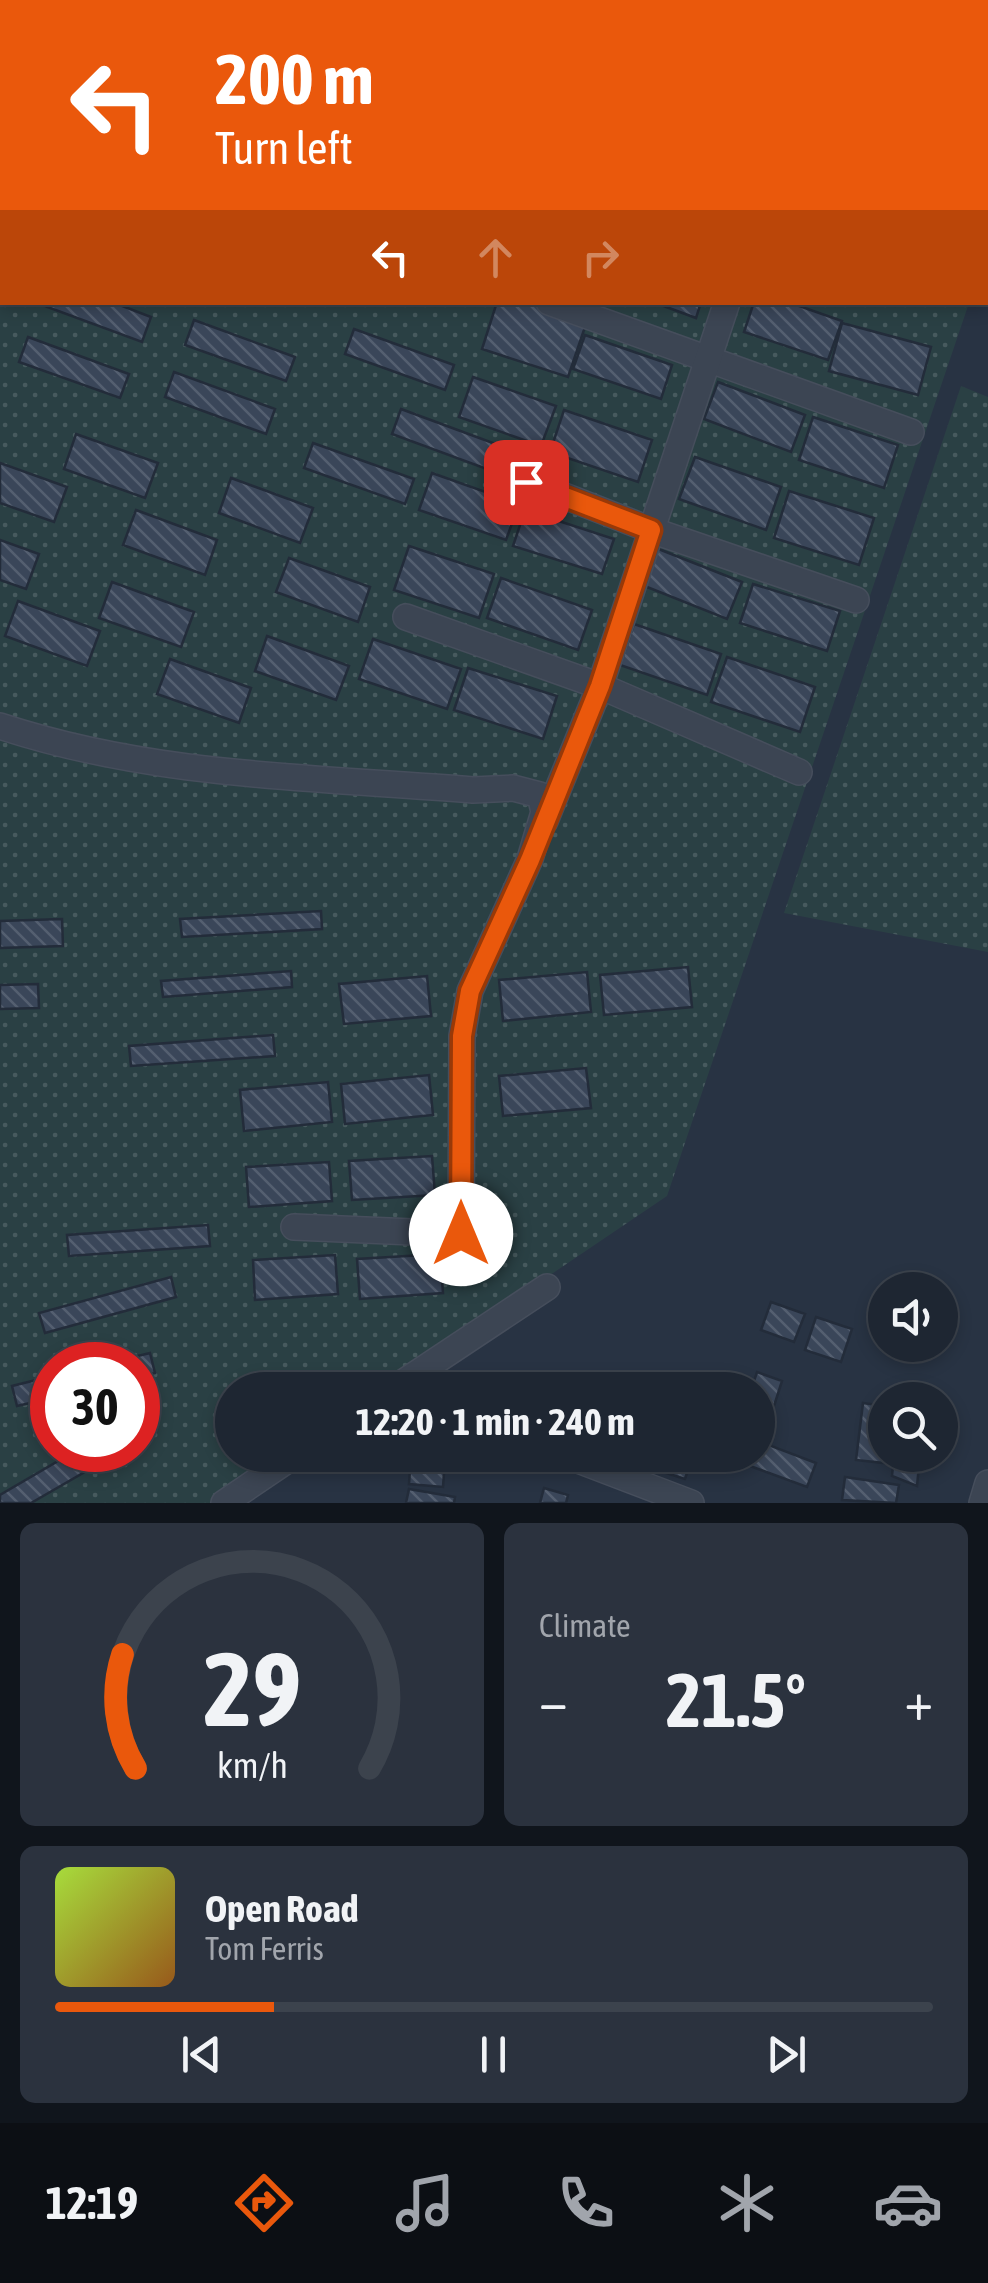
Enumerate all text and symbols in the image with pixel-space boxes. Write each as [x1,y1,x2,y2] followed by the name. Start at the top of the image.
[215,39,374,119] text: 200 m
[50,40,180,170] icon: left
[215,122,353,174] text: Turn left
[363,230,418,285] icon: left
[468,230,523,285] icon: ahead
[573,230,628,285] icon: right
[484,440,569,525] pin
[499,455,554,510] icon: arrive
[409,1182,513,1286] position arrow
[868,1272,958,1472] map controls
[868,1272,958,1362] button: sound
[30,1342,160,1472] speed limit sign: 30
[868,1382,958,1472] button: search
[355,1400,635,1443] text: 12:20 · 1 min · 240 m
[539,1607,631,1644] text: Climate
[203,1629,301,1748] text: 29
[666,1657,806,1743] text: 21.5°
[539,1669,568,1732] text: −
[904,1669,933,1732] text: +
[217,1745,287,1786] text: km/h
[205,1887,359,1930] text: Open Road
[205,1930,324,1967] text: Tom Ferris
[174,2027,229,2082] icon: previous
[466,2027,521,2082] icon: pause
[759,2027,814,2082] icon: next
[229,2168,299,2238] icon: directions
[390,2168,460,2238] icon: music
[551,2168,621,2238] icon: phone
[712,2168,782,2238] icon: climate
[873,2168,943,2238] icon: car
[45,2177,138,2229] text: 12:19

